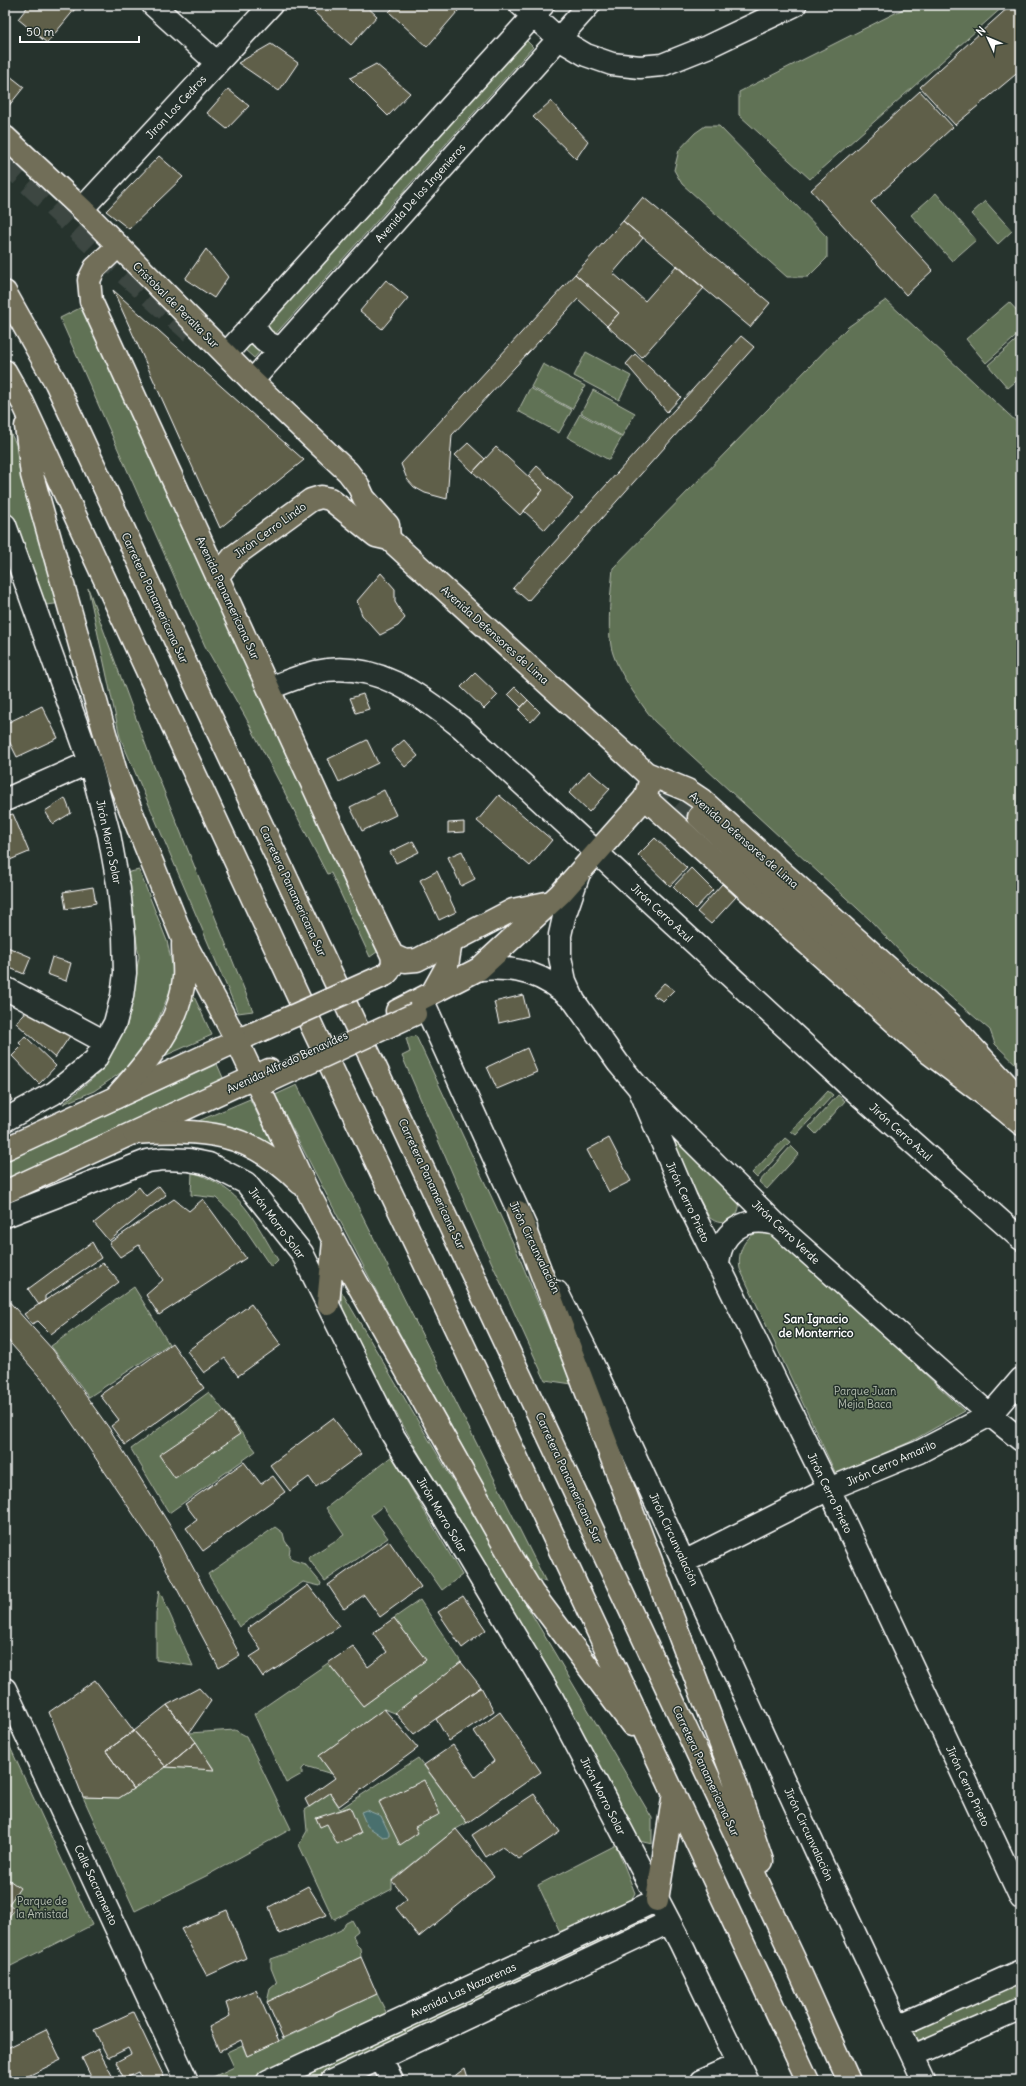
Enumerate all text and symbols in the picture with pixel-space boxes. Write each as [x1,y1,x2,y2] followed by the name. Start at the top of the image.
[20,18,139,44] scale bar
[968,18,1008,58] north arrow
[973,23,988,39] text: N
[26,24,55,39] text: 50 m
[143,72,209,142] street label: Jiron Los Cedros
[372,141,468,245] street label: Avenida De los Ingenieros
[130,259,222,351] street label: Cristobal de Peralta Sur
[231,499,309,561] street label: Jirón Cerro Lindo
[119,530,192,666] street label: Carretera Panamericana Sur
[193,534,263,662] street label: Avenida Panamericana Sur
[438,583,552,687] street label: Avenida Defensores de Lima
[687,789,801,891] street label: Avenida Defensores de Lima
[93,799,125,886] street label: Jirón Morro Solar
[257,823,330,959] street label: Carretera Panamericana Sur
[628,881,696,945] street label: Jirón Cerro Azul
[224,1028,350,1096] street label: Avenida Alfredo Benavides
[867,1100,935,1164] street label: Jirón Cerro Azul
[396,1116,469,1252] street label: Carretera Panamericana Sur
[663,1159,713,1245] street label: Jirón Cerro Prieto
[246,1184,309,1262] street label: Jirón Morro Solar
[749,1197,823,1267] street label: Jirón Cerro Verde
[507,1199,563,1295] street label: Jirón Circunvalación
[778,1311,854,1340] district label: San Ignacio de Monterrico
[834,1384,896,1411] park label: Parque Juan Mejia Baca
[533,1410,606,1546] street label: Carretera Panamericana Sur
[844,1437,938,1489] street label: Jirón Cerro Amarilo
[804,1451,856,1535] street label: Jirón Cerro Prieto
[414,1475,470,1556] street label: Jirón Morro Solar
[646,1490,702,1588] street label: Jirón Circunvalación
[670,1703,743,1839] street label: Carretera Panamericana Sur
[943,1743,993,1829] street label: Jirón Cerro Prieto
[577,1755,629,1838] street label: Jirón Morro Solar
[781,1785,837,1883] street label: Jirón Circunvalación
[71,1843,121,1927] street label: Calle Sacramento
[16,1894,69,1921] park label: Parque de la Amistad
[408,1959,518,2021] street label: Avenida Las Nazarenas

